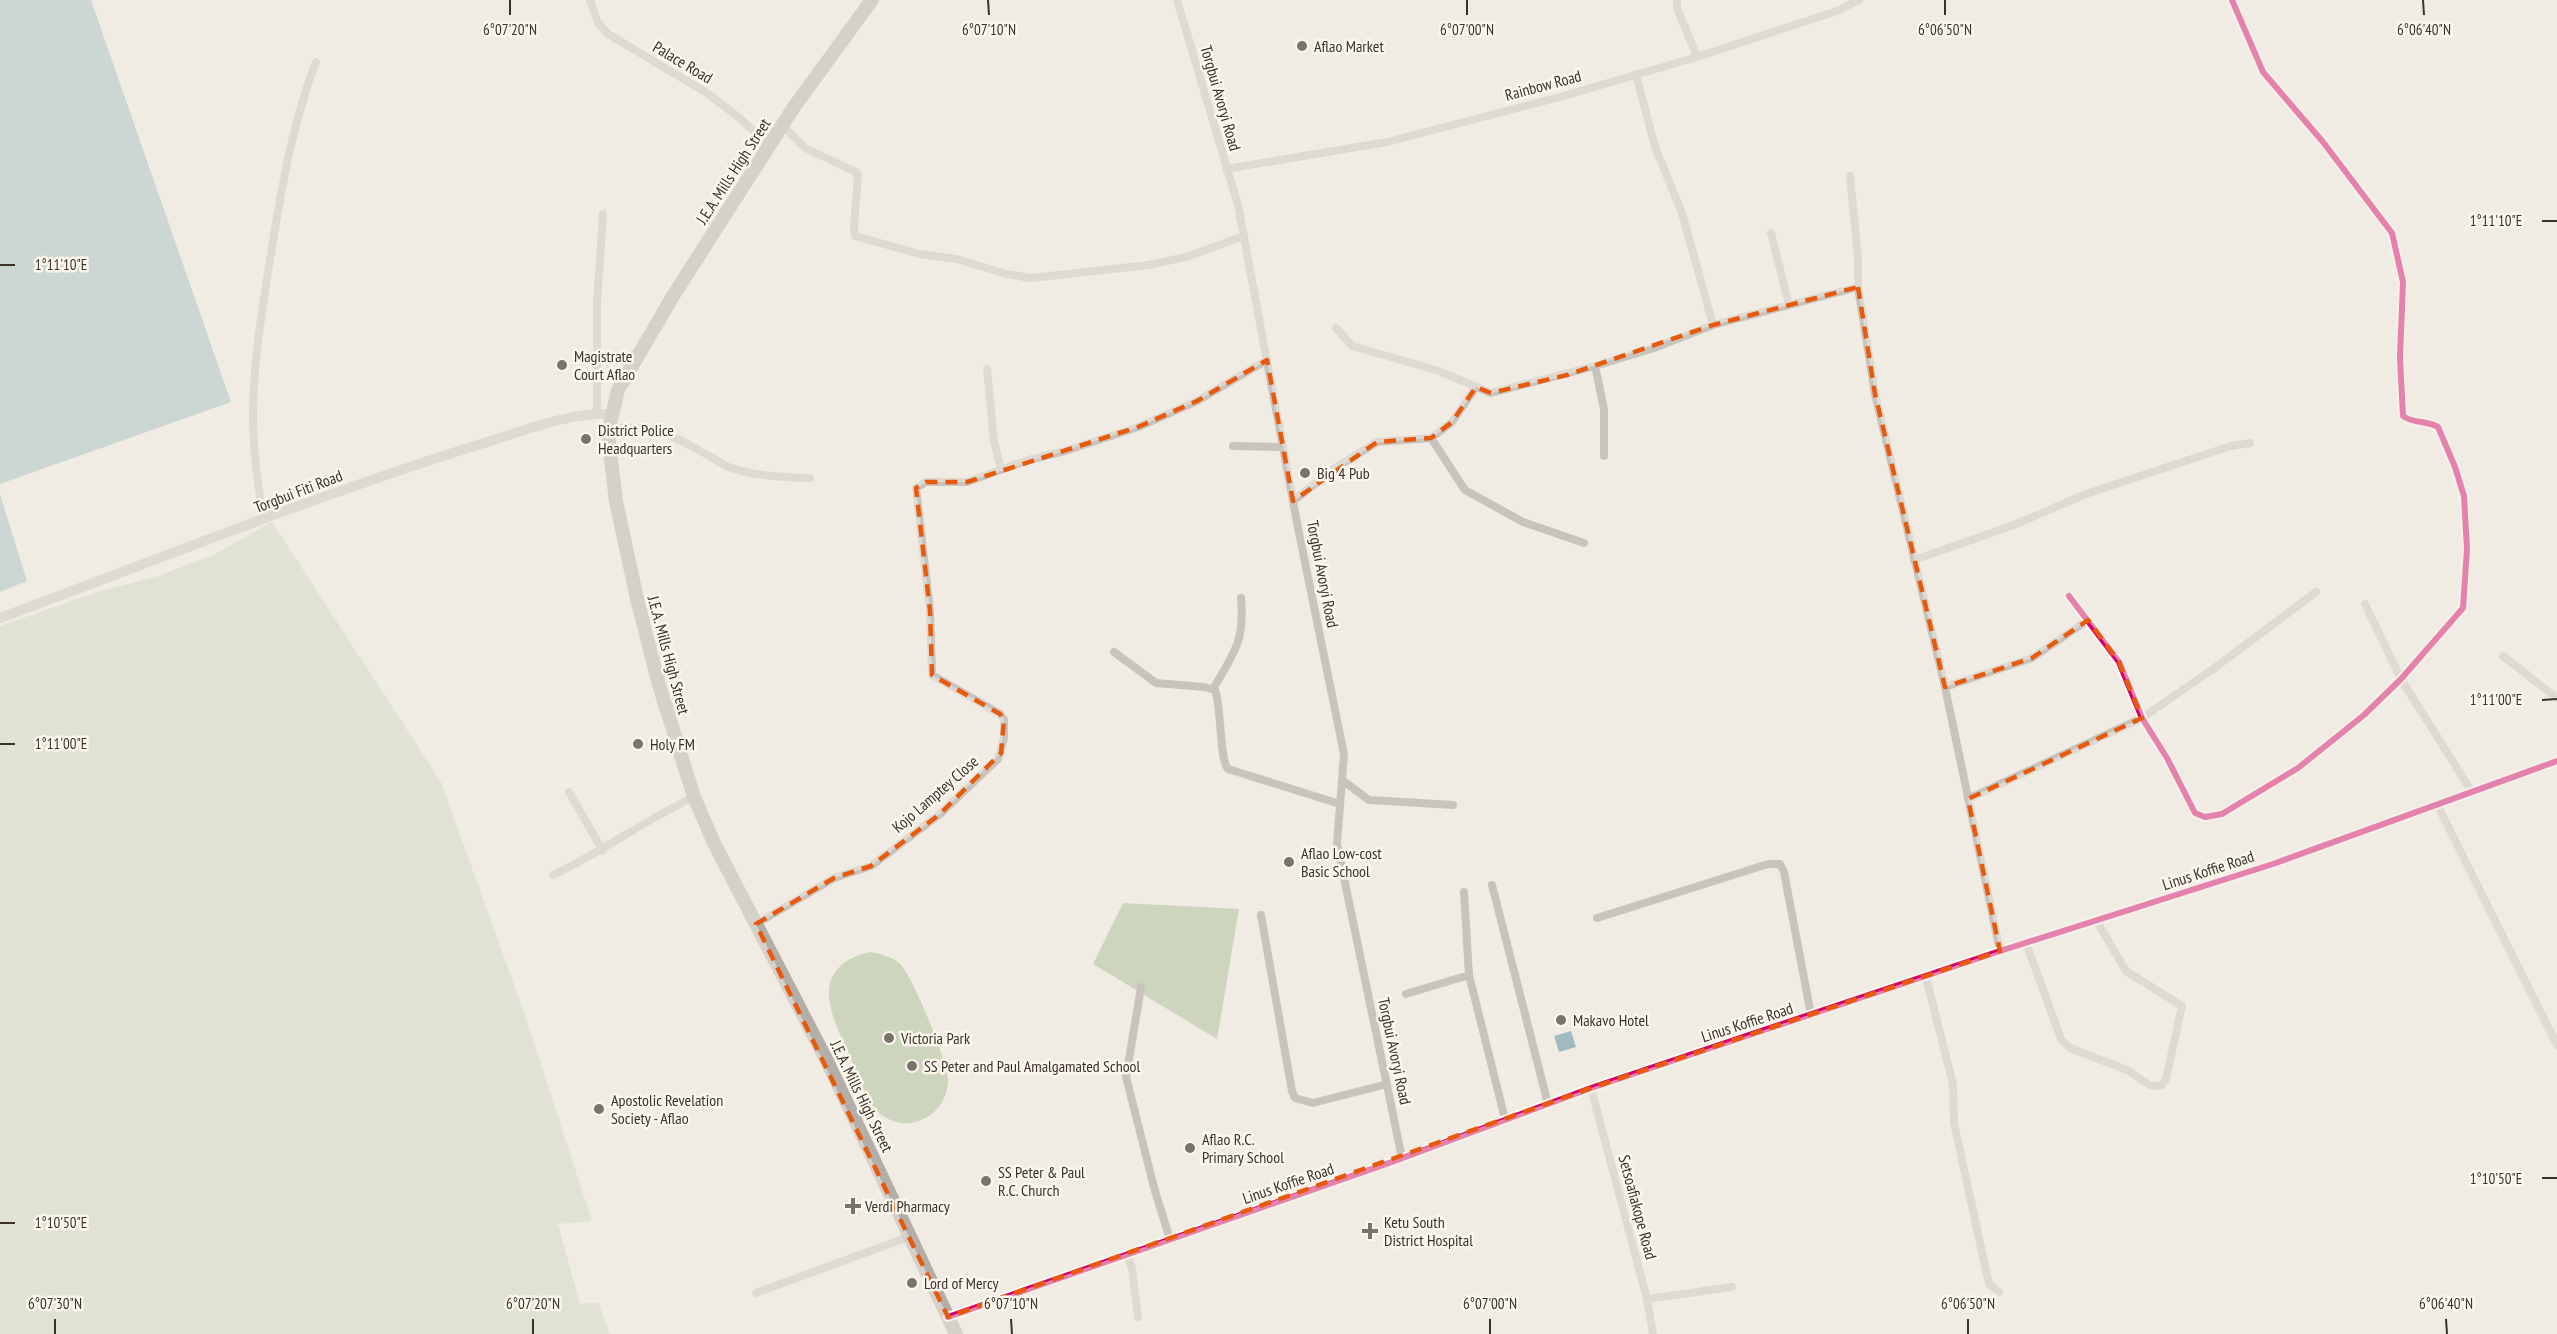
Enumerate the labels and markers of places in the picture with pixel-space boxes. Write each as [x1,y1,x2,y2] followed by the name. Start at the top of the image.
[1314,36,1384,56] place label: Aflao Market
[1295,39,1309,53] marker: Aflao Market
[574,346,635,384] place label: Magistrate Court Aflao
[555,358,569,372] marker: Magistrate Court Aflao
[598,420,674,458] place label: District Police Headquarters
[579,432,593,446] marker: District Police Headquarters
[1317,463,1370,483] place label: Big 4 Pub
[1298,466,1312,480] marker: Big 4 Pub
[650,734,695,754] place label: Holy FM
[631,737,645,751] marker: Holy FM
[1301,843,1382,881] place label: Aflao Low-cost Basic School
[1282,855,1296,869] marker: Aflao Low-cost Basic School
[1573,1010,1649,1030] place label: Makavo Hotel
[1554,1013,1568,1027] marker: Makavo Hotel
[900,1028,971,1048] place label: Victoria Park
[882,1031,896,1045] marker: Victoria Park
[924,1056,1141,1076] place label: SS Peter and Paul Amalgamated School
[905,1059,919,1073] marker: SS Peter and Paul Amalgamated School
[611,1090,723,1128] place label: Apostolic Revelation Society - Aflao
[592,1102,606,1116] marker: Apostolic Revelation Society - Aflao
[1202,1129,1284,1167] place label: Aflao R.C. Primary School
[1183,1141,1197,1155] marker: Aflao R.C. Primary School
[998,1162,1085,1200] place label: SS Peter & Paul R.C. Church
[979,1174,993,1188] marker: SS Peter & Paul R.C. Church
[864,1196,950,1216] place label: Verdi Pharmacy
[846,1199,860,1213] marker: Verdi Pharmacy
[1384,1212,1473,1250] place label: Ketu South District Hospital
[1361,1222,1379,1240] marker: Ketu South District Hospital
[924,1273,999,1293] place label: Lord of Mercy
[905,1276,919,1290] marker: Lord of Mercy

